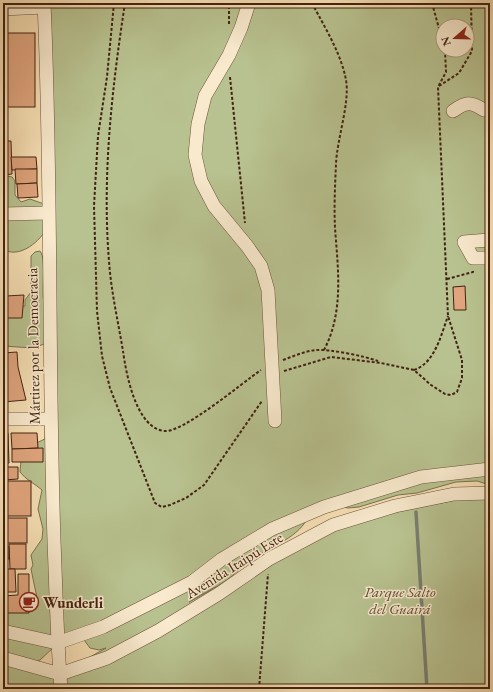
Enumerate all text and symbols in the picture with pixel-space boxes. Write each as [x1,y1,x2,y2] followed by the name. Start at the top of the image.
[435,18,475,58] north arrow
[437,35,454,48] text: N
[22,267,44,425] street label: Mártirez por la Democracia
[181,527,286,603] street label: Avenida Itaipú Este
[364,582,436,618] park label: Parque Salto del Guairá
[18,591,40,613] cafe icon: Wunderli
[43,593,104,612] place label: Wunderli

